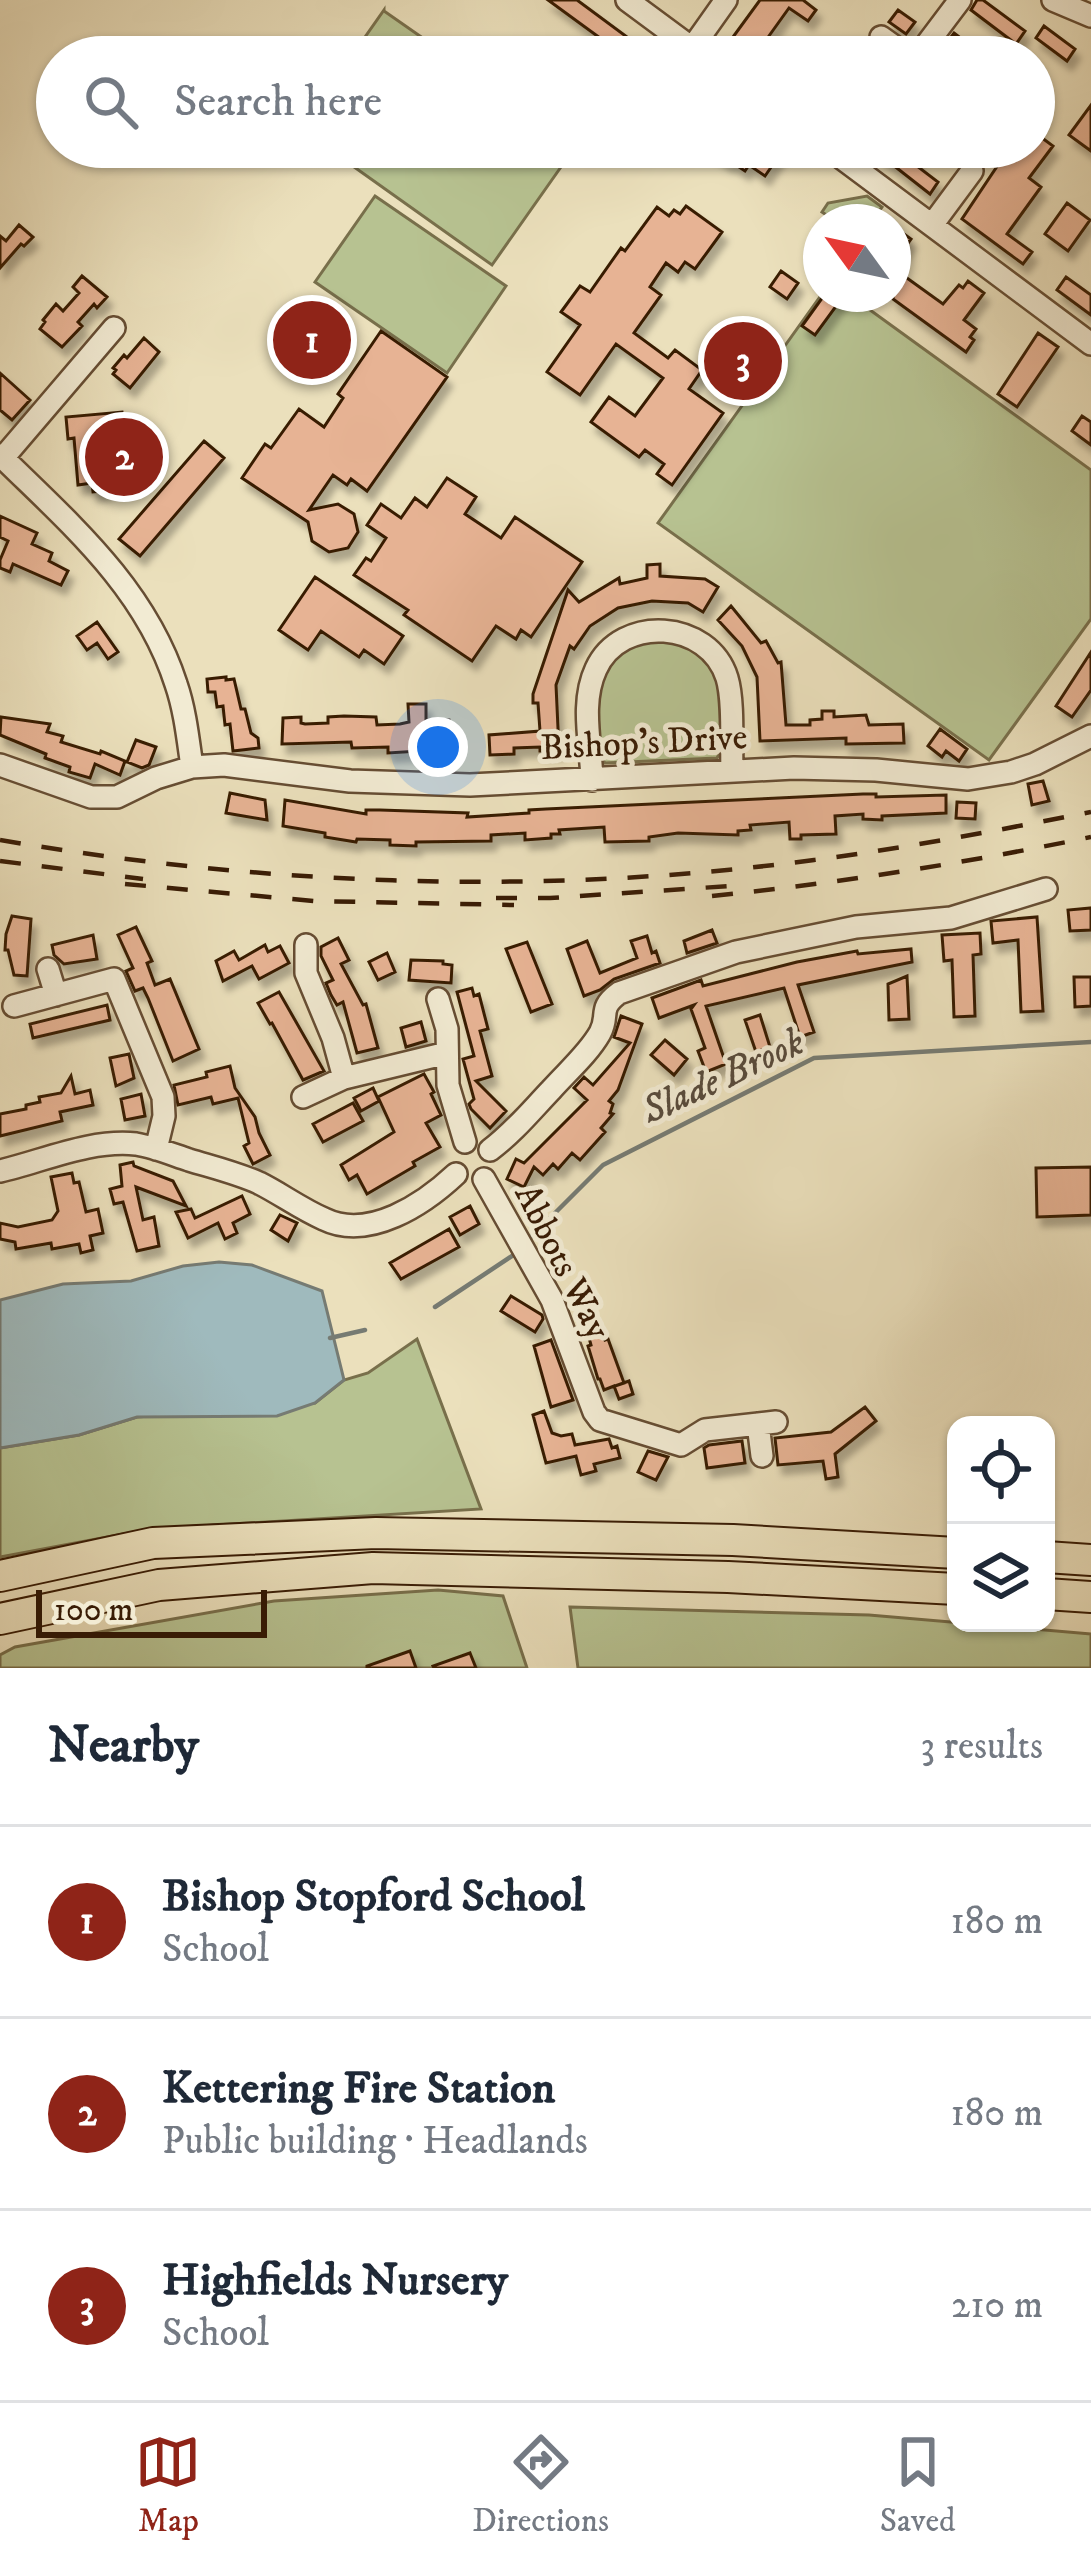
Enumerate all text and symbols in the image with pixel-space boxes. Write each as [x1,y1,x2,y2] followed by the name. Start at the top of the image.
[36,36,1055,168] search box
[78,69,144,135] icon: search
[174,74,382,130] text: Search here
[803,204,911,312] north arrow
[273,295,351,385] pin: 1
[704,316,782,406] pin: 3
[85,412,163,502] pin: 2
[540,715,748,771] street label: Bishop's Drive
[408,717,468,777] your location
[633,1018,813,1136] water label: Slade Brook
[504,1177,621,1348] street label: Abbots Way
[947,1416,1055,1632] map controls
[947,1416,1055,1524] button: locate
[947,1524,1055,1632] button: layers
[36,1584,267,1637] scale bar
[54,1590,133,1631] text: 100 m
[48,1714,199,1778] text: Nearby
[920,1722,1043,1771] text: 3 results
[162,1869,585,1925] text: Bishop Stopford School
[80,1897,94,1946] text: 1
[951,1897,1043,1946] text: 180 m
[162,1925,269,1974] text: School
[162,2061,555,2117] text: Kettering Fire Station
[77,2089,97,2138] text: 2
[951,2089,1043,2138] text: 180 m
[162,2117,588,2166] text: Public building · Headlands
[162,2253,508,2309] text: Highfields Nursery
[80,2281,94,2330] text: 3
[951,2281,1043,2330] text: 210 m
[162,2309,269,2358] text: School
[135,2429,201,2542] tab: Map
[472,2429,609,2542] tab: Directions
[880,2429,956,2542] tab: Saved

